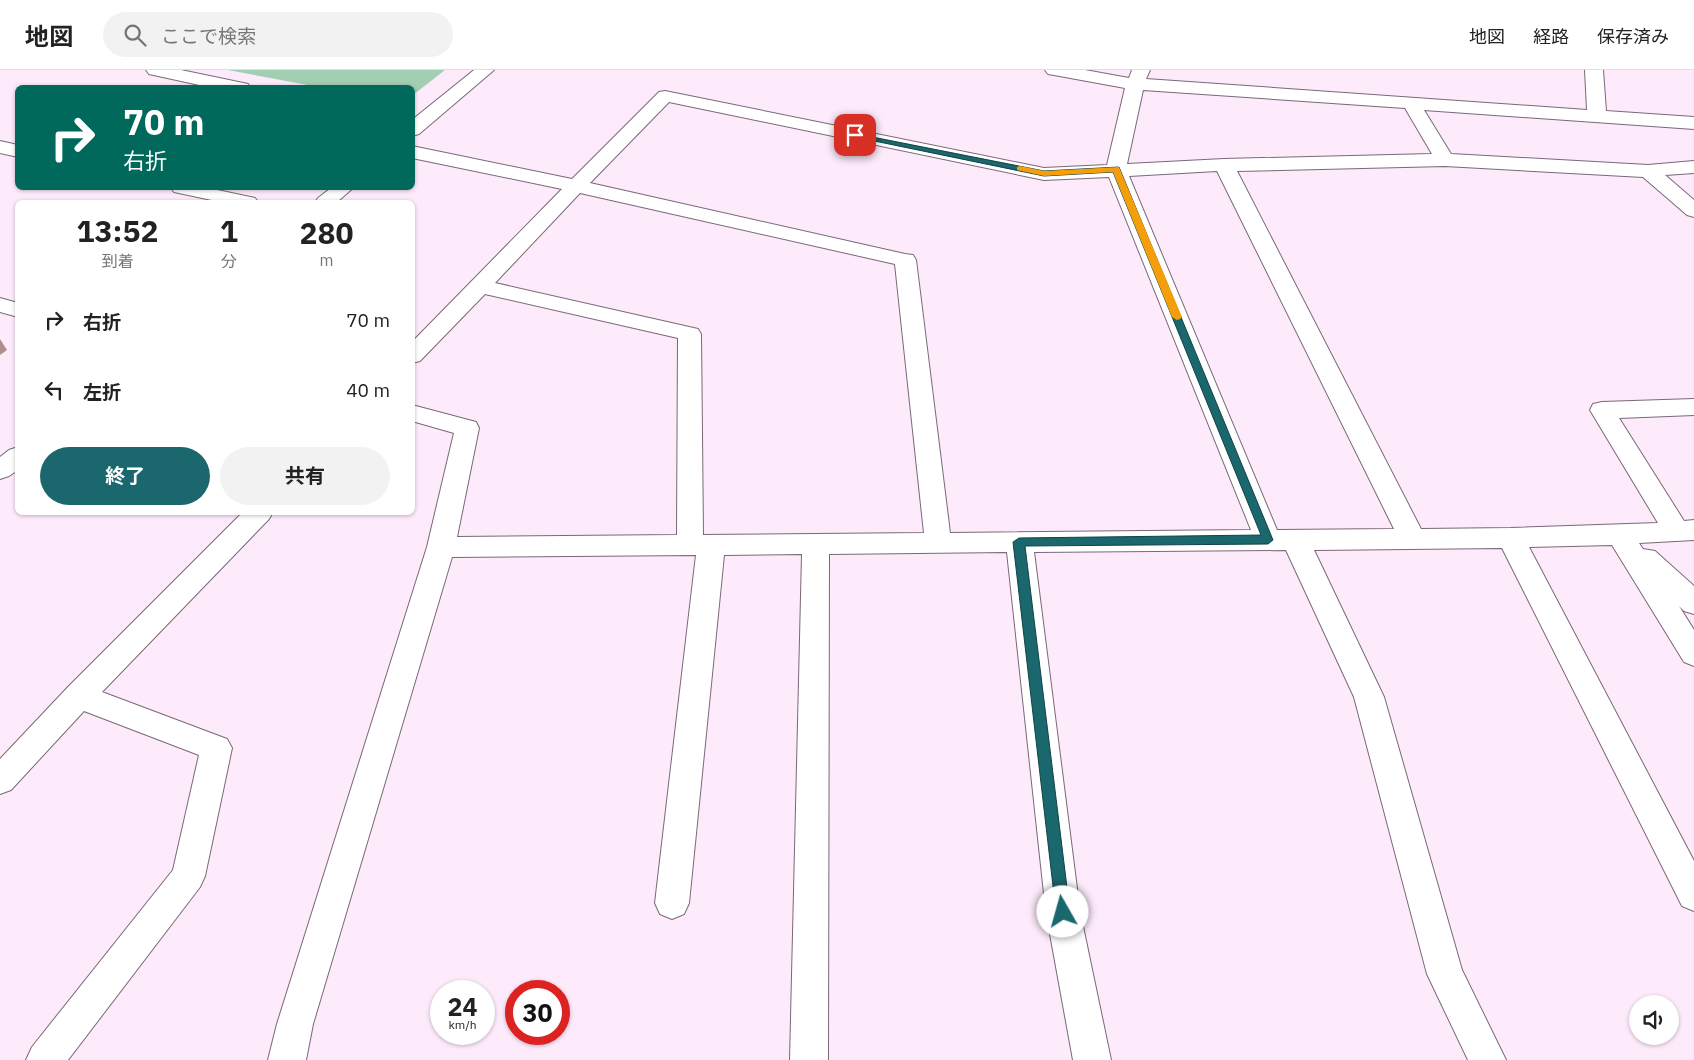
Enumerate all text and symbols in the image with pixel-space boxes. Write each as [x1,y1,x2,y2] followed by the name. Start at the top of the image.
[103,12,453,57] search box
[25,20,73,52] text: 地図
[121,21,149,49] icon: search
[161,24,256,48] text: ここで検索
[1469,25,1505,48] text: 地図
[1533,25,1569,48] text: 経路
[1597,25,1669,48] text: 保存済み
[123,99,205,145] text: 70 m
[40,105,105,170] icon: right
[834,114,876,156] pin
[841,121,869,149] icon: arrive
[123,146,167,175] text: 右折
[77,211,158,250] text: 13:52
[220,211,238,250] text: 1
[299,213,353,252] text: 280
[319,250,333,270] text: m
[101,251,133,271] text: 到着
[221,251,237,271] text: 分
[40,306,68,334] icon: right
[346,308,390,332] text: 70 m
[83,310,121,334] text: 右折
[40,376,68,404] icon: left
[346,378,390,402] text: 40 m
[83,380,121,404] text: 左折
[40,447,210,505] button: 終了
[220,447,390,505] button: 共有
[1036,885,1088,937] position arrow
[505,980,570,1045] speed limit sign: 30
[447,990,478,1023] text: 24
[1629,995,1679,1045] map controls
[1629,995,1679,1045] button: sound
[448,1017,477,1032] text: km/h

